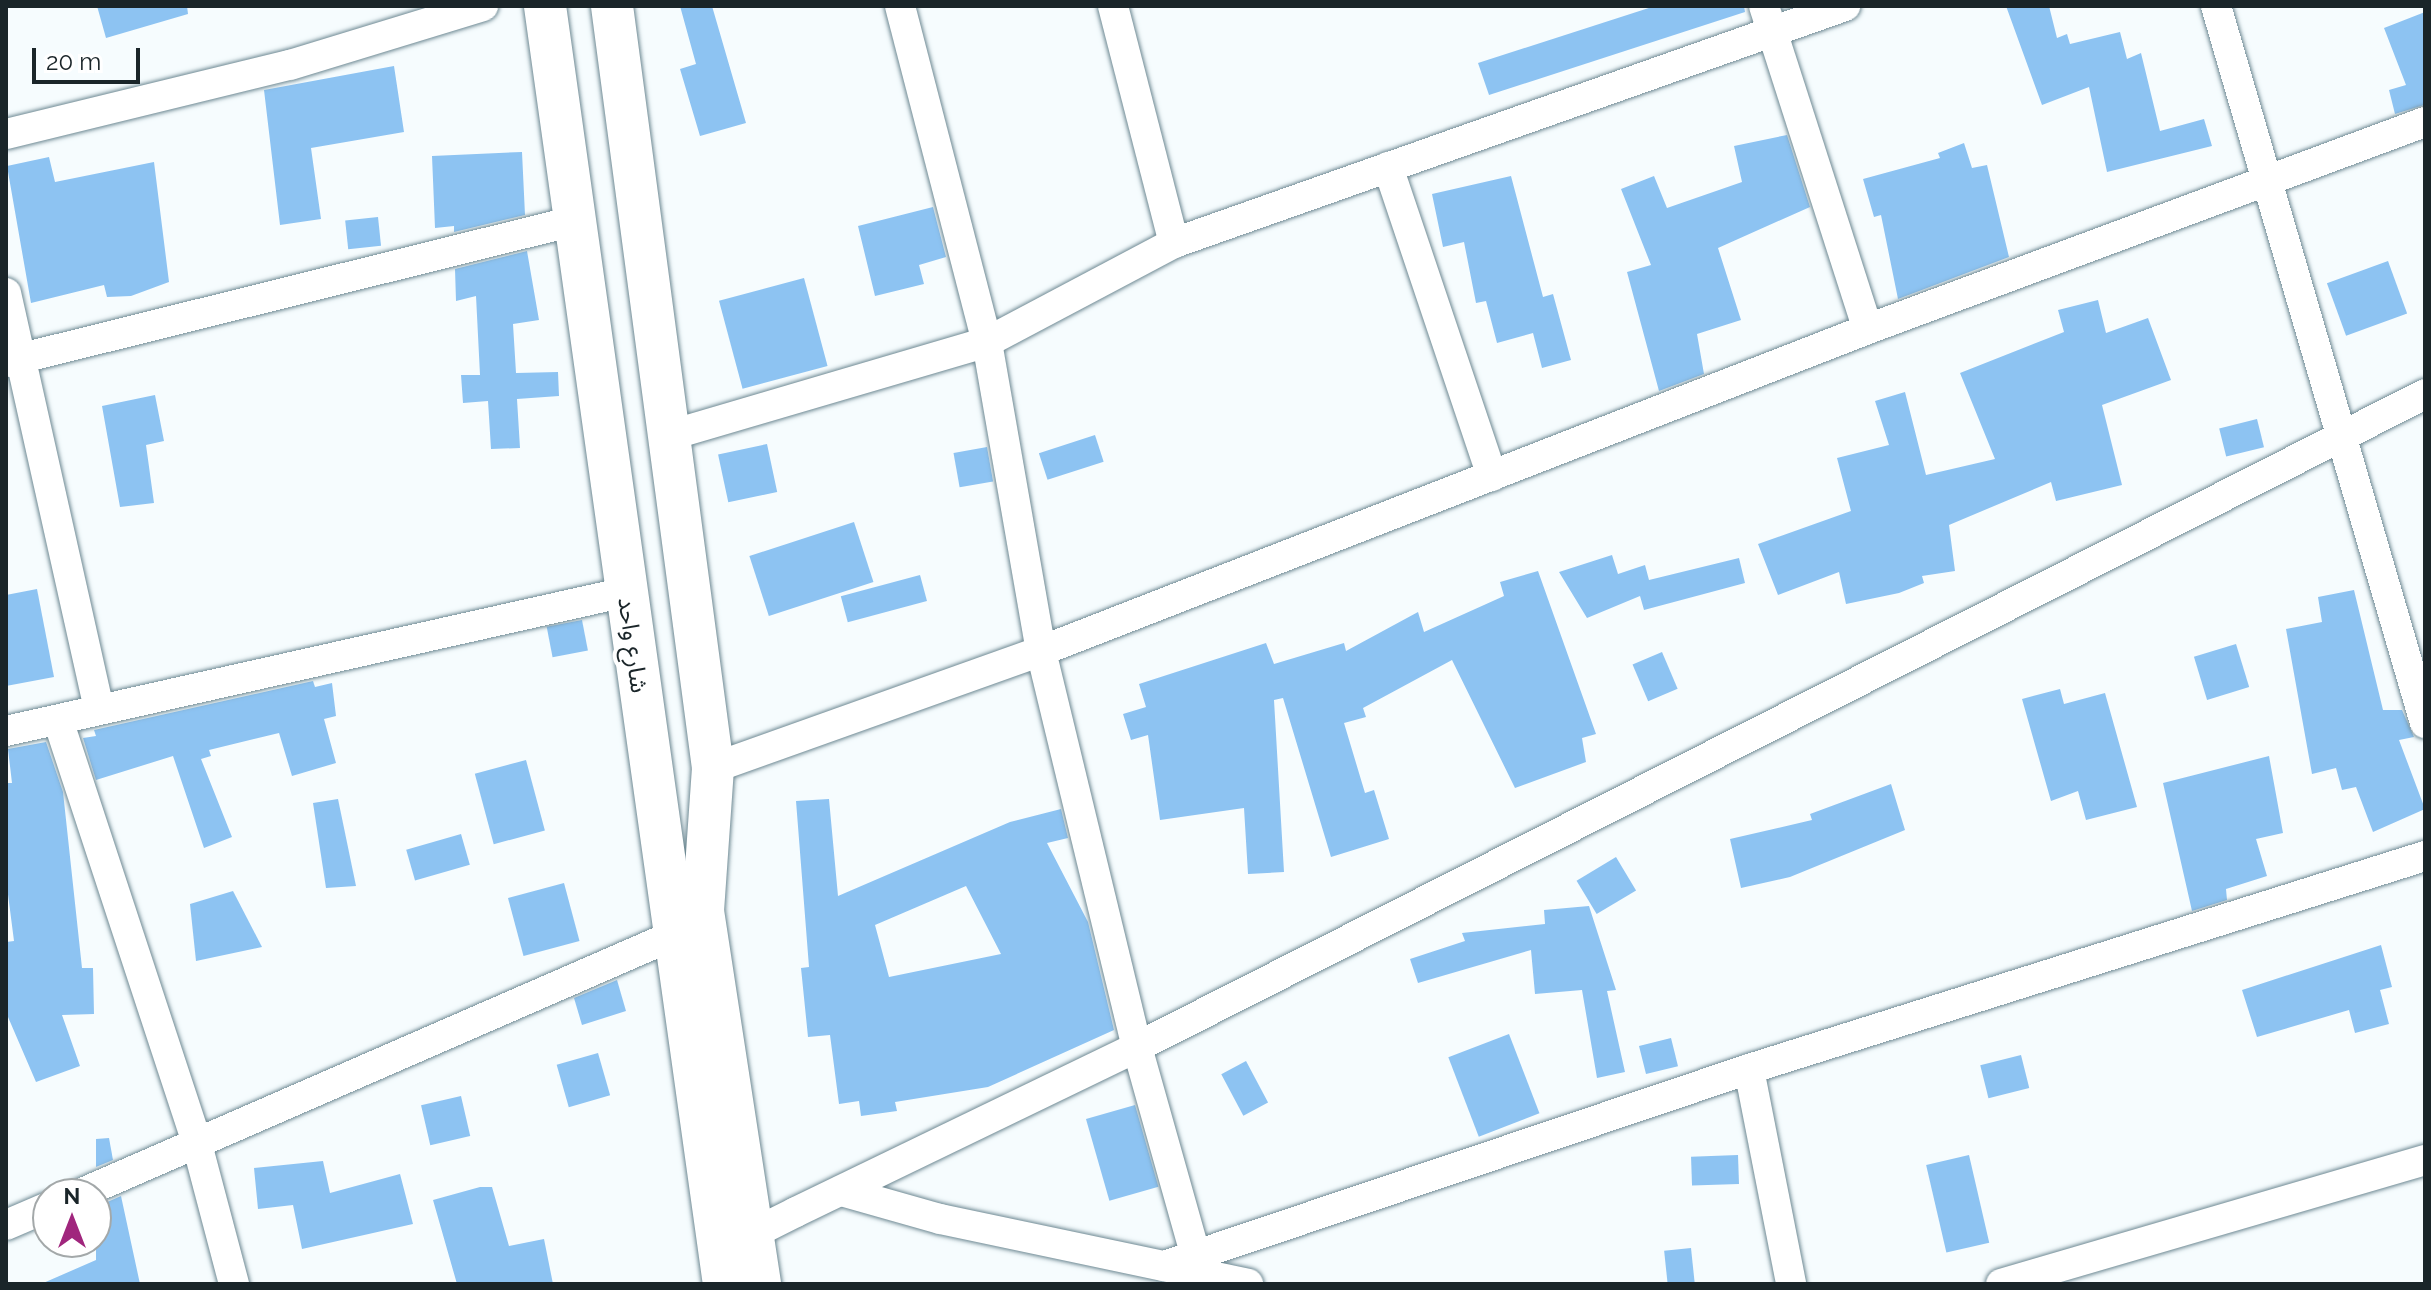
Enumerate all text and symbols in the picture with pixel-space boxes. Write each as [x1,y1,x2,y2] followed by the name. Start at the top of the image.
[36,32,144,82] scale bar
[46,47,101,76] text: 20 m
[612,595,654,695] street label: شارع واحد
[32,1178,112,1258] north arrow
[64,1183,80,1209] text: N

